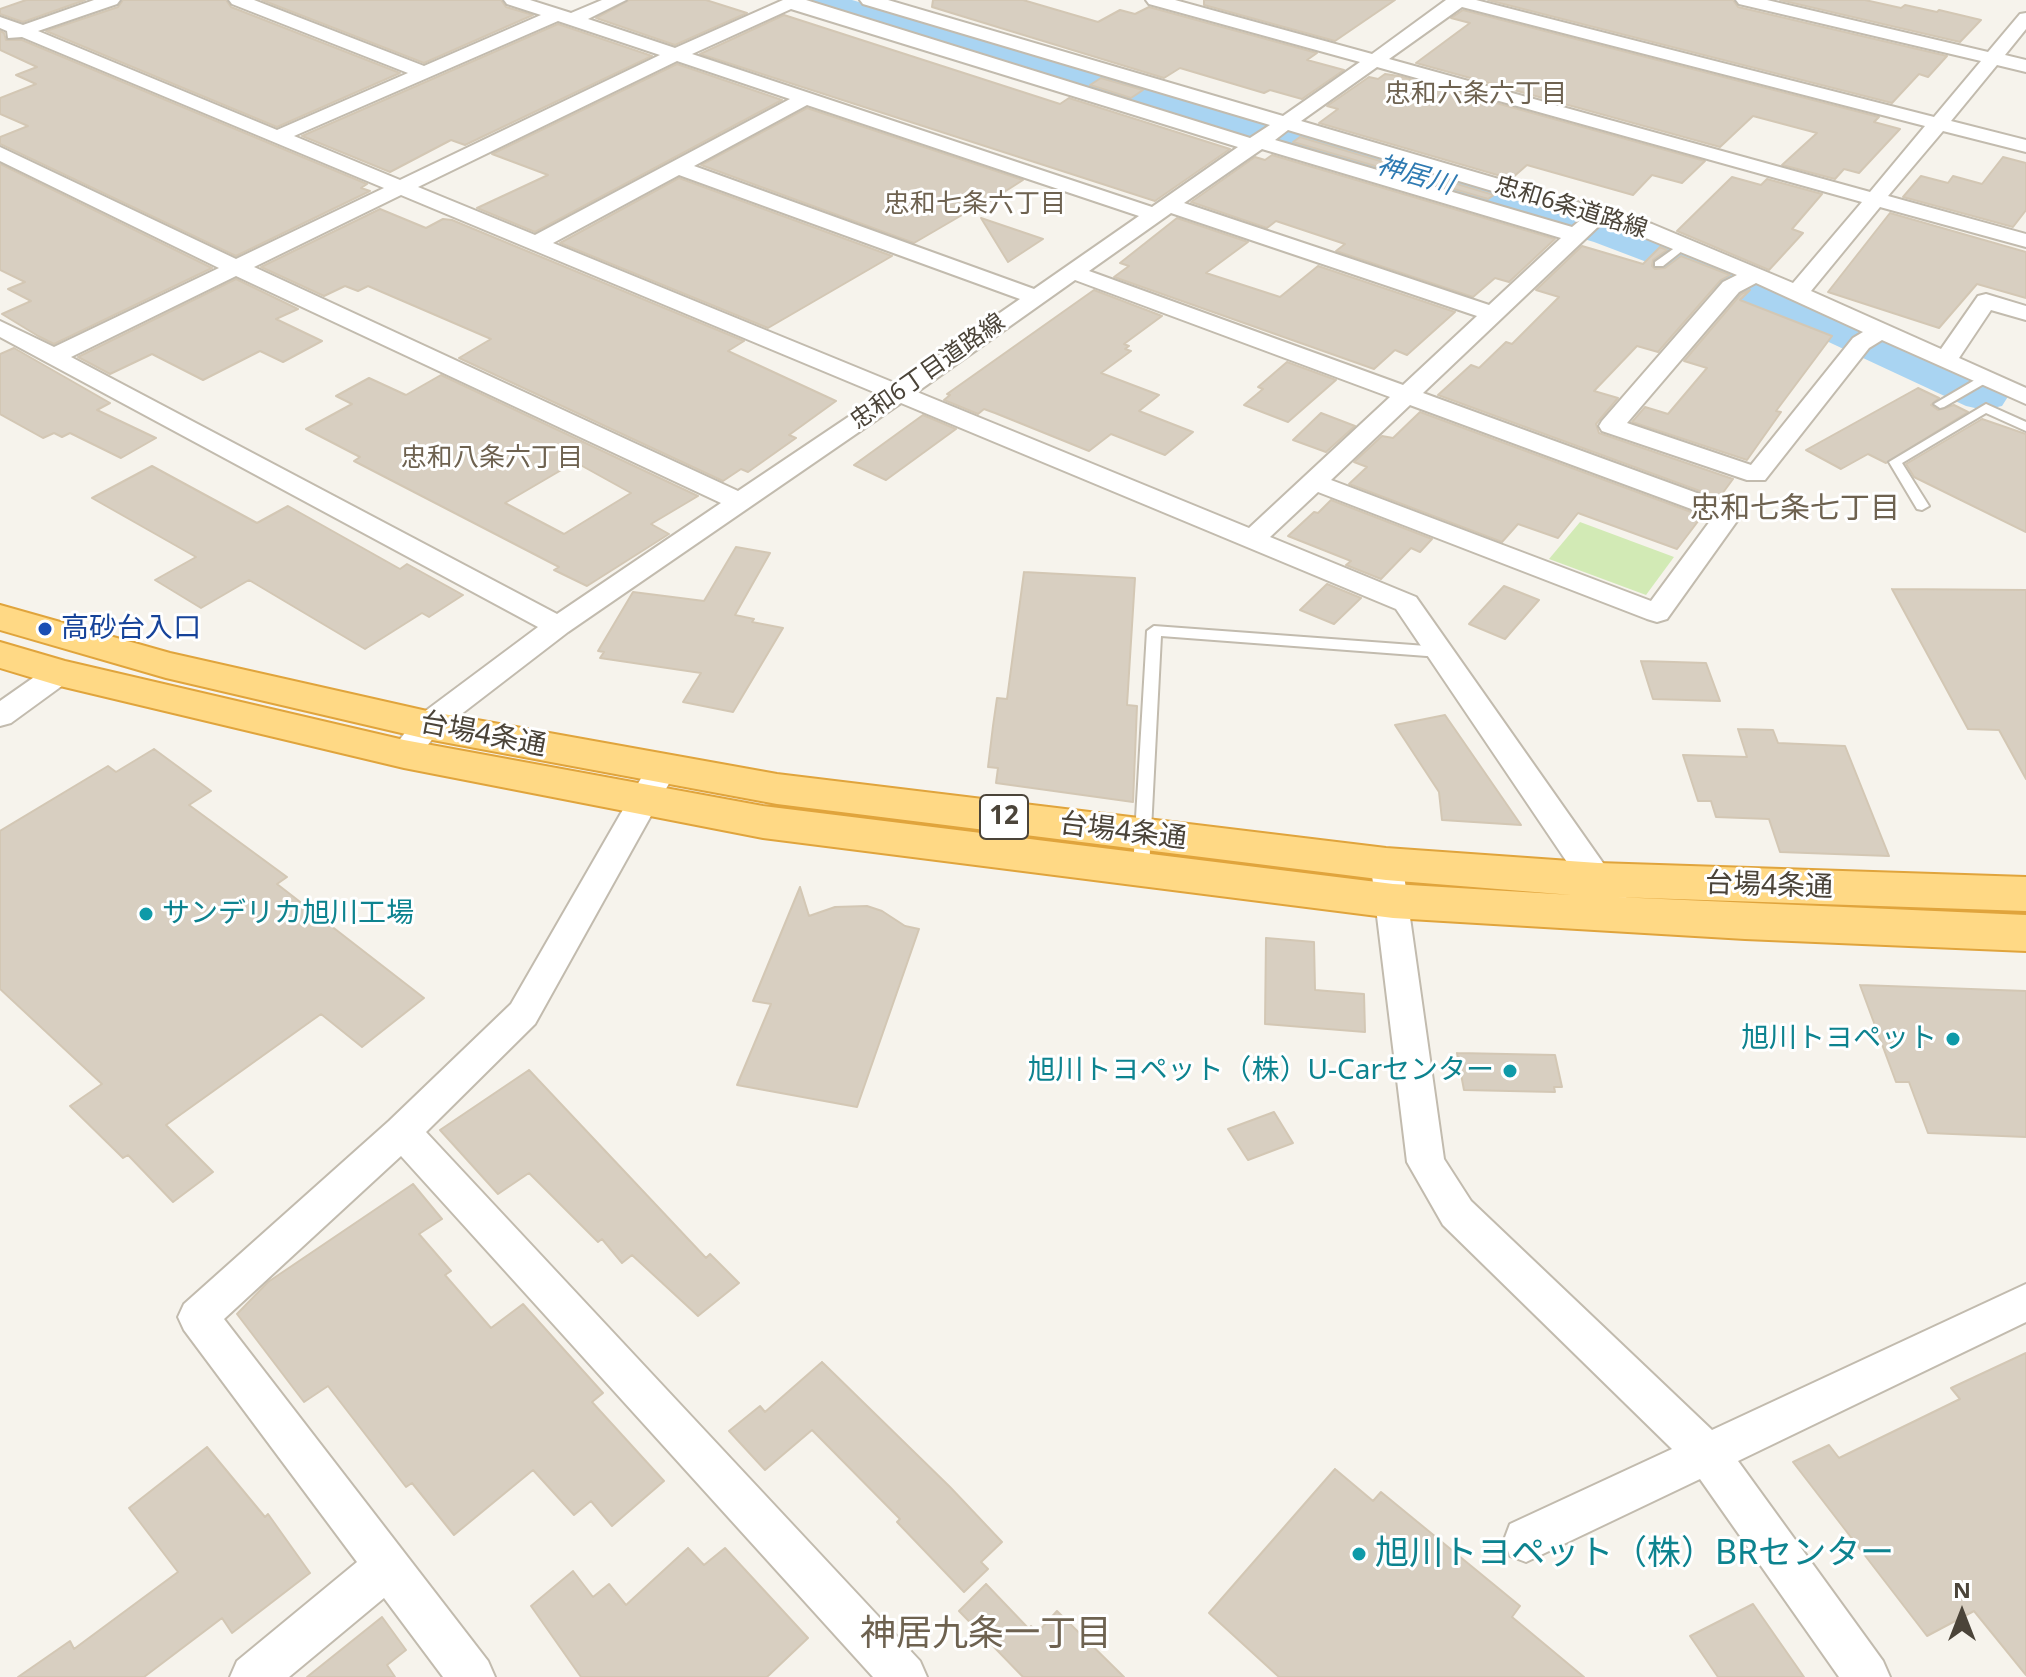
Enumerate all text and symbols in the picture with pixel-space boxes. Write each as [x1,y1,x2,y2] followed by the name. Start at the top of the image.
[1385,79,1567,111] district label: 忠和六条六丁目
[1373,150,1457,202] water label: 神居川
[1491,171,1651,245] street label: 忠和6条道路線
[884,189,1066,221] district label: 忠和七条六丁目
[845,308,1011,436] street label: 忠和6丁目道路線
[401,443,583,475] district label: 忠和八条六丁目
[1690,491,1900,527] district label: 忠和七条七丁目
[61,612,201,646] place label: 高砂台入口
[36,620,54,638] marker: 高砂台入口
[417,706,549,764] street label: 台場4条通
[980,795,1028,839] road number: 12
[1057,808,1189,856] street label: 台場4条通
[1704,867,1834,905] street label: 台場4条通
[162,897,414,931] place label: サンデリカ旭川工場
[137,905,155,923] marker: サンデリカ旭川工場
[1741,1022,1937,1056] place label: 旭川トヨペット
[1944,1030,1962,1048] marker: 旭川トヨペット
[1028,1054,1494,1088] place label: 旭川トヨペット（株）U-Carセンター
[1501,1062,1519,1080] marker: 旭川トヨペット（株）U-Carセンター
[1375,1534,1894,1574] place label: 旭川トヨペット（株）BRセンター
[1350,1545,1368,1563] marker: 旭川トヨペット（株）BRセンター
[1922,1573,2002,1653] north arrow
[1953,1574,1971,1604] text: N
[860,1613,1112,1657] district label: 神居九条一丁目

